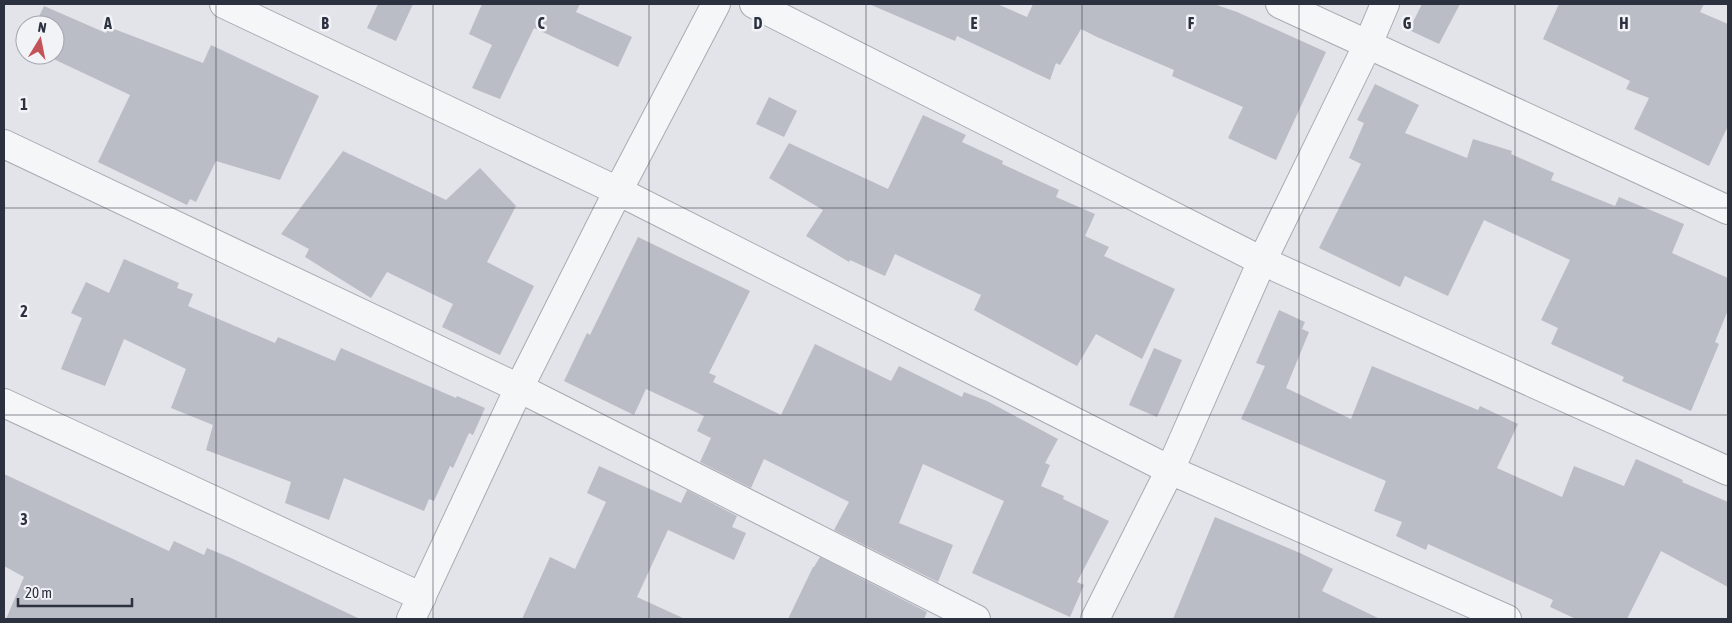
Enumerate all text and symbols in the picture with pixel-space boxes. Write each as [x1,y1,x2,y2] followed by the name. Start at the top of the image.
[103,14,112,32] text: A
[321,14,329,32] text: B
[537,14,545,32] text: C
[754,14,763,32] text: D
[971,14,978,32] text: E
[1188,14,1195,32] text: F
[1403,14,1412,32] text: G
[1619,14,1629,32] text: H
[15,15,65,65] north arrow
[37,19,48,36] text: N
[20,95,28,113] text: 1
[20,302,28,320] text: 2
[20,510,28,528] text: 3
[18,576,131,608] scale bar
[25,584,52,601] text: 20 m

